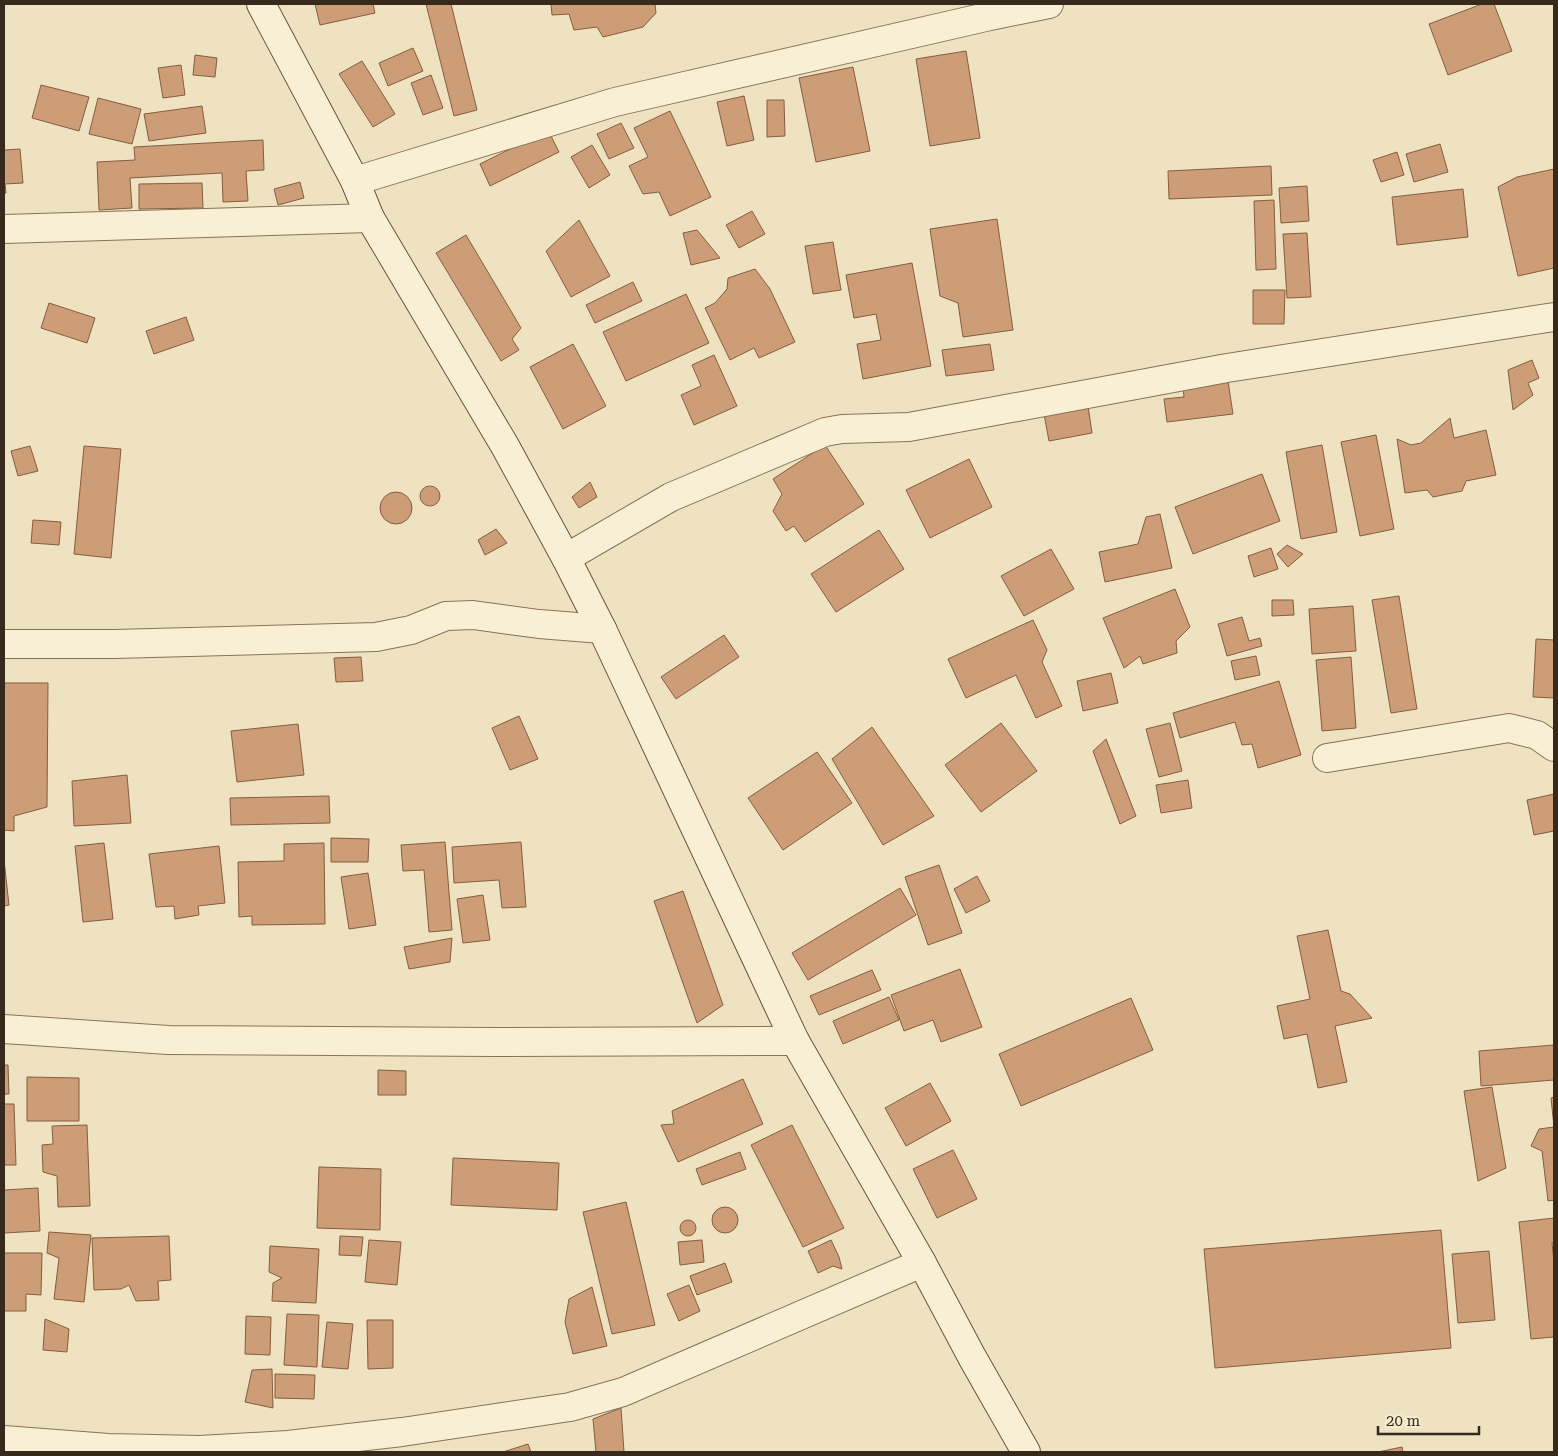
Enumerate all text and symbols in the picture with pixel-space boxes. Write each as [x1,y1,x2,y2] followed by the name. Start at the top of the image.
[1378,1404,1479,1436] scale bar
[1386,1412,1421,1430] text: 20 m

